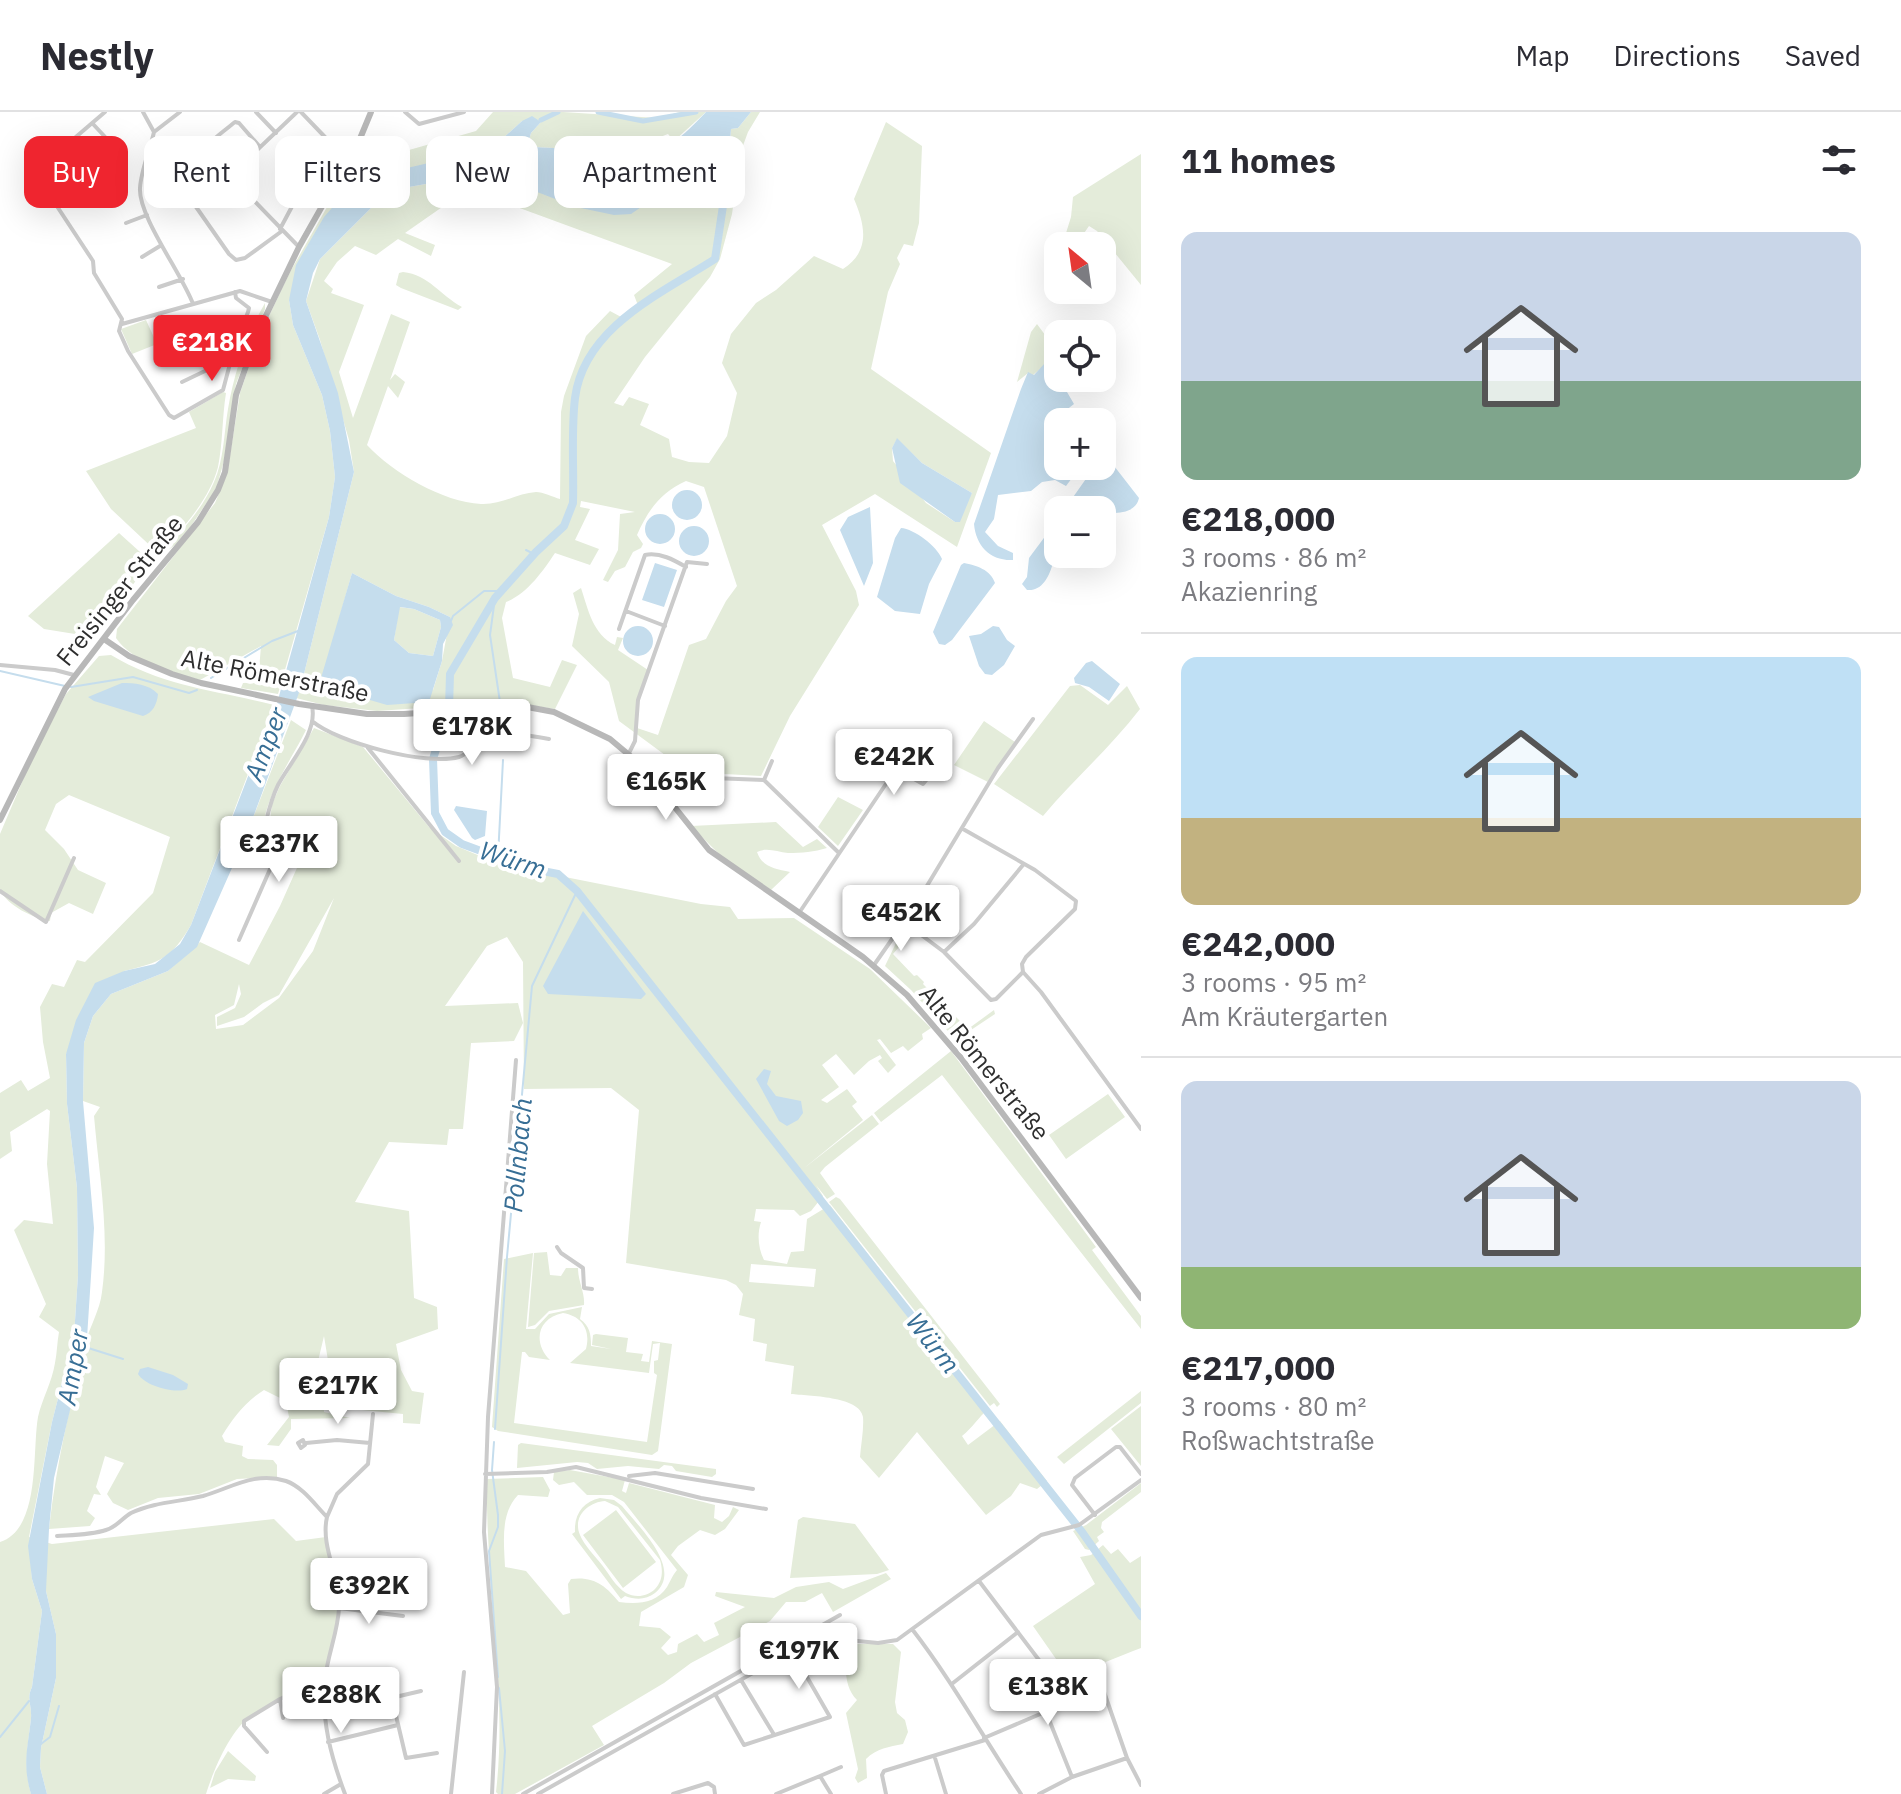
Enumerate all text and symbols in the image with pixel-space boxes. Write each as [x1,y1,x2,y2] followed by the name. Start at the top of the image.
[40,31,154,80] text: Nestly
[1515,37,1569,74] text: Map
[1613,37,1741,74] text: Directions
[1785,37,1861,74] text: Saved
[24,136,128,208] chip: Buy
[144,136,259,208] chip: Rent
[275,136,410,208] chip: Filters
[426,136,538,208] chip: New
[554,136,745,208] chip: Apartment
[1181,138,1336,182] text: 11 homes
[1817,138,1861,182] icon: filters
[1044,232,1116,304] north arrow
[1044,232,1116,568] map controls
[1449,284,1593,428] icon: home
[156,315,268,383] pin: €218K
[1044,320,1116,392] button: locate
[171,324,253,358] text: €218K
[1044,408,1116,480] button: +
[1044,496,1116,568] button: −
[1181,496,1335,540] text: €218,000
[49,509,190,672] street label: Freisinger Straße
[1181,540,1366,574] text: 3 rooms · 86 m²
[1181,574,1317,608] text: Akazienring
[179,641,372,709] street label: Alte Römerstraße
[416,699,528,767] pin: €178K
[235,701,295,786] water label: Amper
[431,708,513,742] text: €178K
[1449,709,1593,853] icon: home
[838,729,950,797] pin: €242K
[853,738,935,772] text: €242K
[610,754,722,822] pin: €165K
[625,763,707,797] text: €165K
[223,816,335,884] pin: €237K
[238,825,320,859] text: €237K
[476,832,551,886] water label: Würm
[845,885,957,953] pin: €452K
[860,894,942,928] text: €452K
[1181,921,1335,965] text: €242,000
[1181,965,1366,999] text: 3 rooms · 95 m²
[912,978,1057,1146] street label: Alte Römerstraße
[1181,999,1388,1033] text: Am Kräutergarten
[495,1096,539,1214] water label: Pollnbach
[1449,1133,1593,1277] icon: home
[899,1305,968,1380] water label: Würm
[49,1325,96,1408] water label: Amper
[1181,1345,1335,1389] text: €217,000
[282,1358,394,1426] pin: €217K
[297,1367,379,1401] text: €217K
[1181,1389,1366,1423] text: 3 rooms · 80 m²
[1181,1423,1375,1457] text: Roßwachtstraße
[313,1558,425,1626] pin: €392K
[328,1567,410,1601] text: €392K
[743,1623,855,1691] pin: €197K
[758,1632,840,1666] text: €197K
[992,1659,1104,1727] pin: €138K
[285,1667,397,1735] pin: €288K
[1007,1668,1089,1702] text: €138K
[300,1676,382,1710] text: €288K

